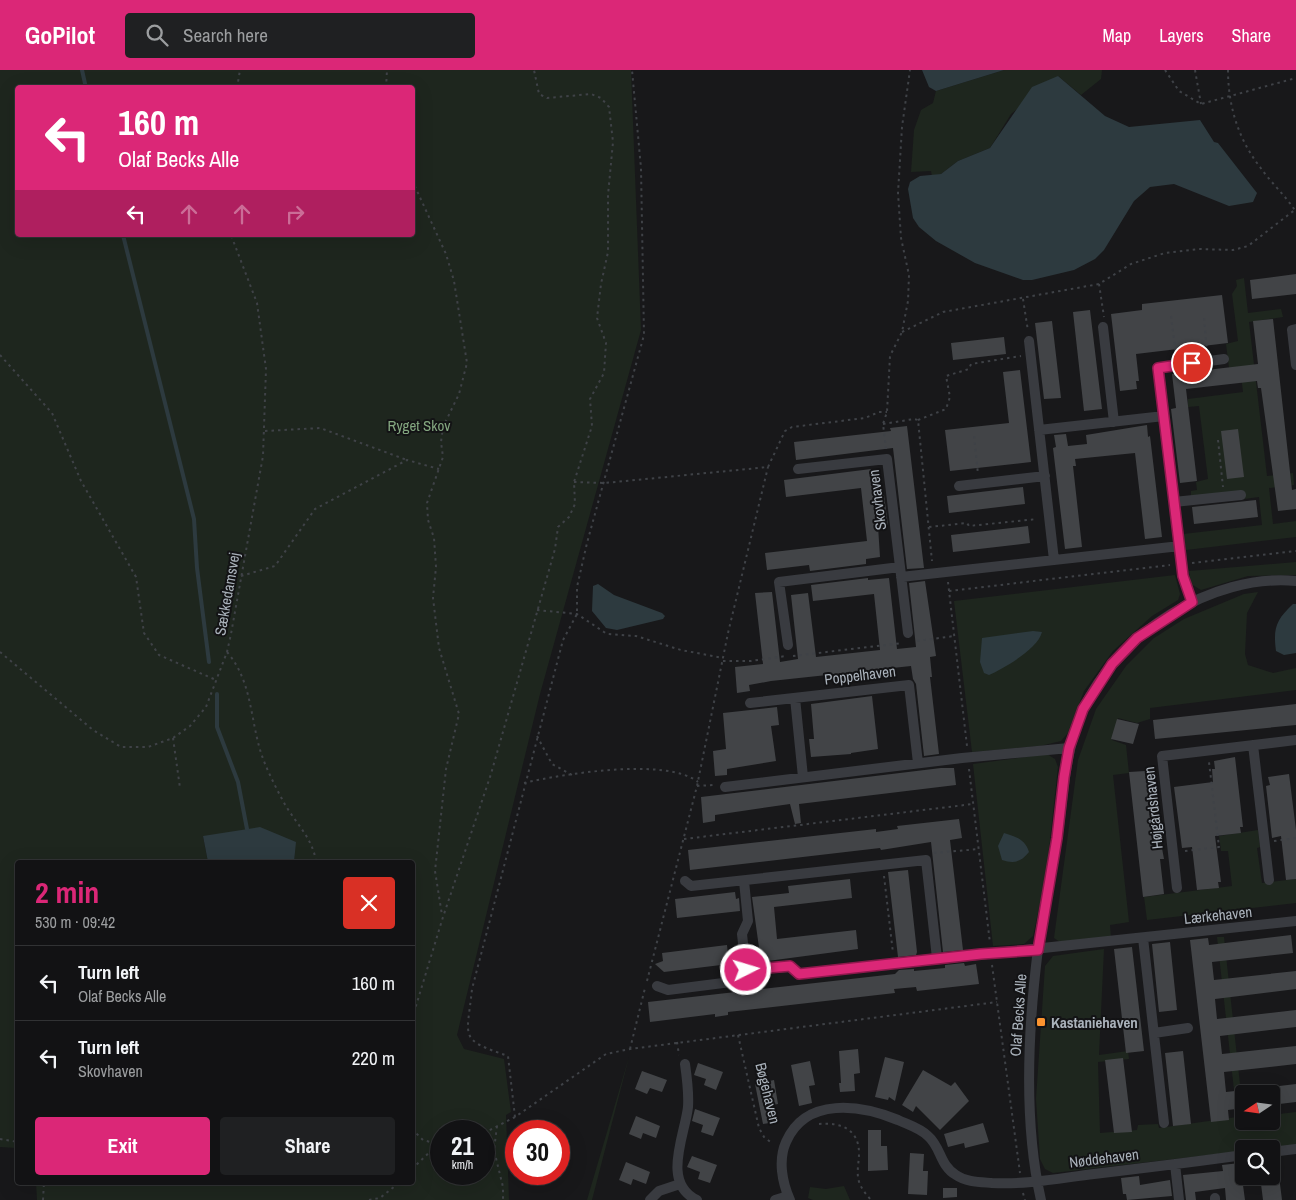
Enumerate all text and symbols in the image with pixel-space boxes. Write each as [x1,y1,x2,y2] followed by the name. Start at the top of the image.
[125,13,475,58] search box
[25,19,95,51] text: GoPilot
[143,21,171,49] icon: search
[183,22,268,48] text: Search here
[1103,23,1131,48] text: Map
[1159,23,1204,48] text: Layers
[1232,23,1271,48] text: Share
[118,99,199,146] text: 160 m
[35,105,100,170] icon: left
[118,144,239,174] text: Olaf Becks Alle
[122,200,150,228] icon: left
[175,200,203,228] icon: ahead
[228,200,256,228] icon: ahead
[281,200,309,228] icon: right
[1171,342,1213,384] pin
[1178,349,1206,377] icon: arrive
[388,415,451,436] park label: Ryget Skov
[863,469,891,531] street label: Skovhaven
[209,551,245,637] street label: Sækkedamsvej
[823,660,897,690] street label: Poppelhaven
[1138,766,1168,850] street label: Højgårdshaven
[35,872,99,912] text: 2 min
[343,877,395,929] button: close
[1183,901,1253,929] street label: Lærkehaven
[35,911,115,933] text: 530 m · 09:42
[719,943,771,995] position arrow
[78,959,139,985] text: Turn left
[35,969,63,997] icon: left
[352,970,395,996] text: 160 m
[1005,973,1031,1057] street label: Olaf Becks Alle
[78,985,166,1007] text: Olaf Becks Alle
[1051,1012,1138,1033] place label: Kastaniehaven
[1035,1016,1047,1028] marker: Kastaniehaven
[78,1034,139,1060] text: Turn left
[35,1044,63,1072] icon: left
[352,1045,395,1071] text: 220 m
[78,1060,143,1082] text: Skovhaven
[750,1060,786,1126] street label: Bøgehaven
[1235,1085,1280,1130] north arrow
[1235,1085,1280,1185] map controls
[35,1117,210,1175] button: Exit
[220,1117,395,1175] button: Share
[505,1120,570,1185] speed limit sign: 30
[451,1129,474,1163] text: 21
[1235,1140,1280,1185] button: search
[1068,1143,1140,1173] street label: Nøddehaven
[452,1157,473,1173] text: km/h

